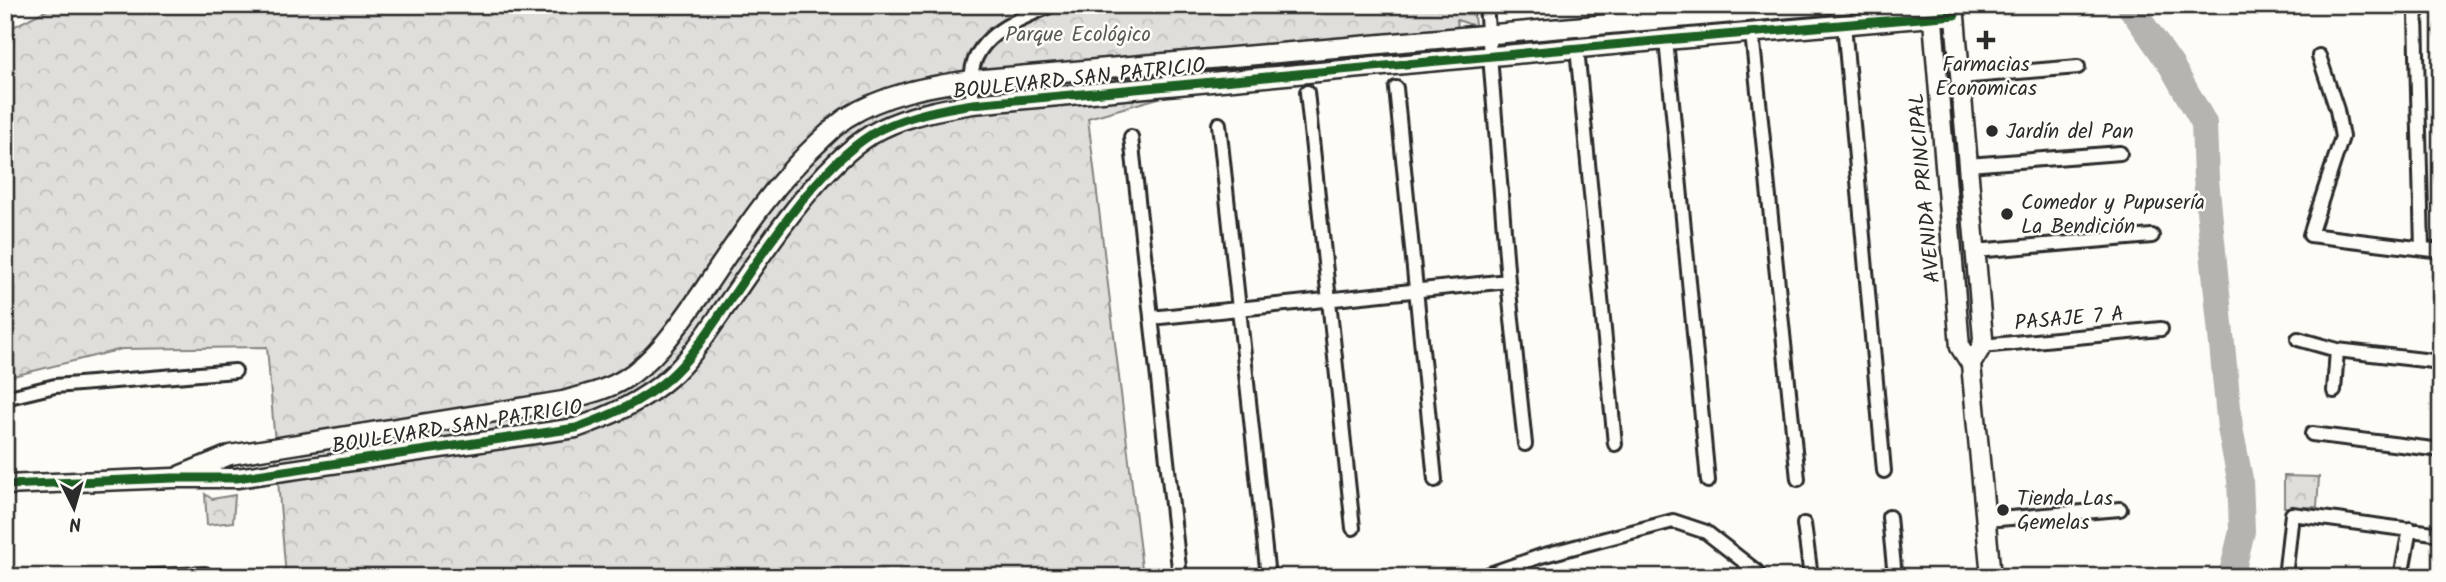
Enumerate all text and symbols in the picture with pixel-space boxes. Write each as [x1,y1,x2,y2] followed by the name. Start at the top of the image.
[1005,19,1151,52] park label: Parque Ecológico
[1978,32,1994,48] marker: Farmacias Economicas
[1935,49,2037,106] place label: Farmacias Economicas
[951,50,1207,109] street label: BOULEVARD SAN PATRICIO
[1901,91,1950,284] street label: AVENIDA PRINCIPAL
[2006,116,2134,149] place label: Jardín del Pan
[1984,123,2000,139] marker: Jardín del Pan
[2021,187,2205,244] place label: Comedor y Pupusería La Bendición
[1999,206,2015,222] marker: Comedor y Pupusería La Bendición
[2013,298,2125,341] street label: PASAJE 7 A
[329,391,585,464] street label: BOULEVARD SAN PATRICIO
[38,474,108,544] north arrow
[2017,483,2113,540] place label: Tienda Las Gemelas
[1995,502,2011,518] marker: Tienda Las Gemelas
[68,507,83,538] text: N

